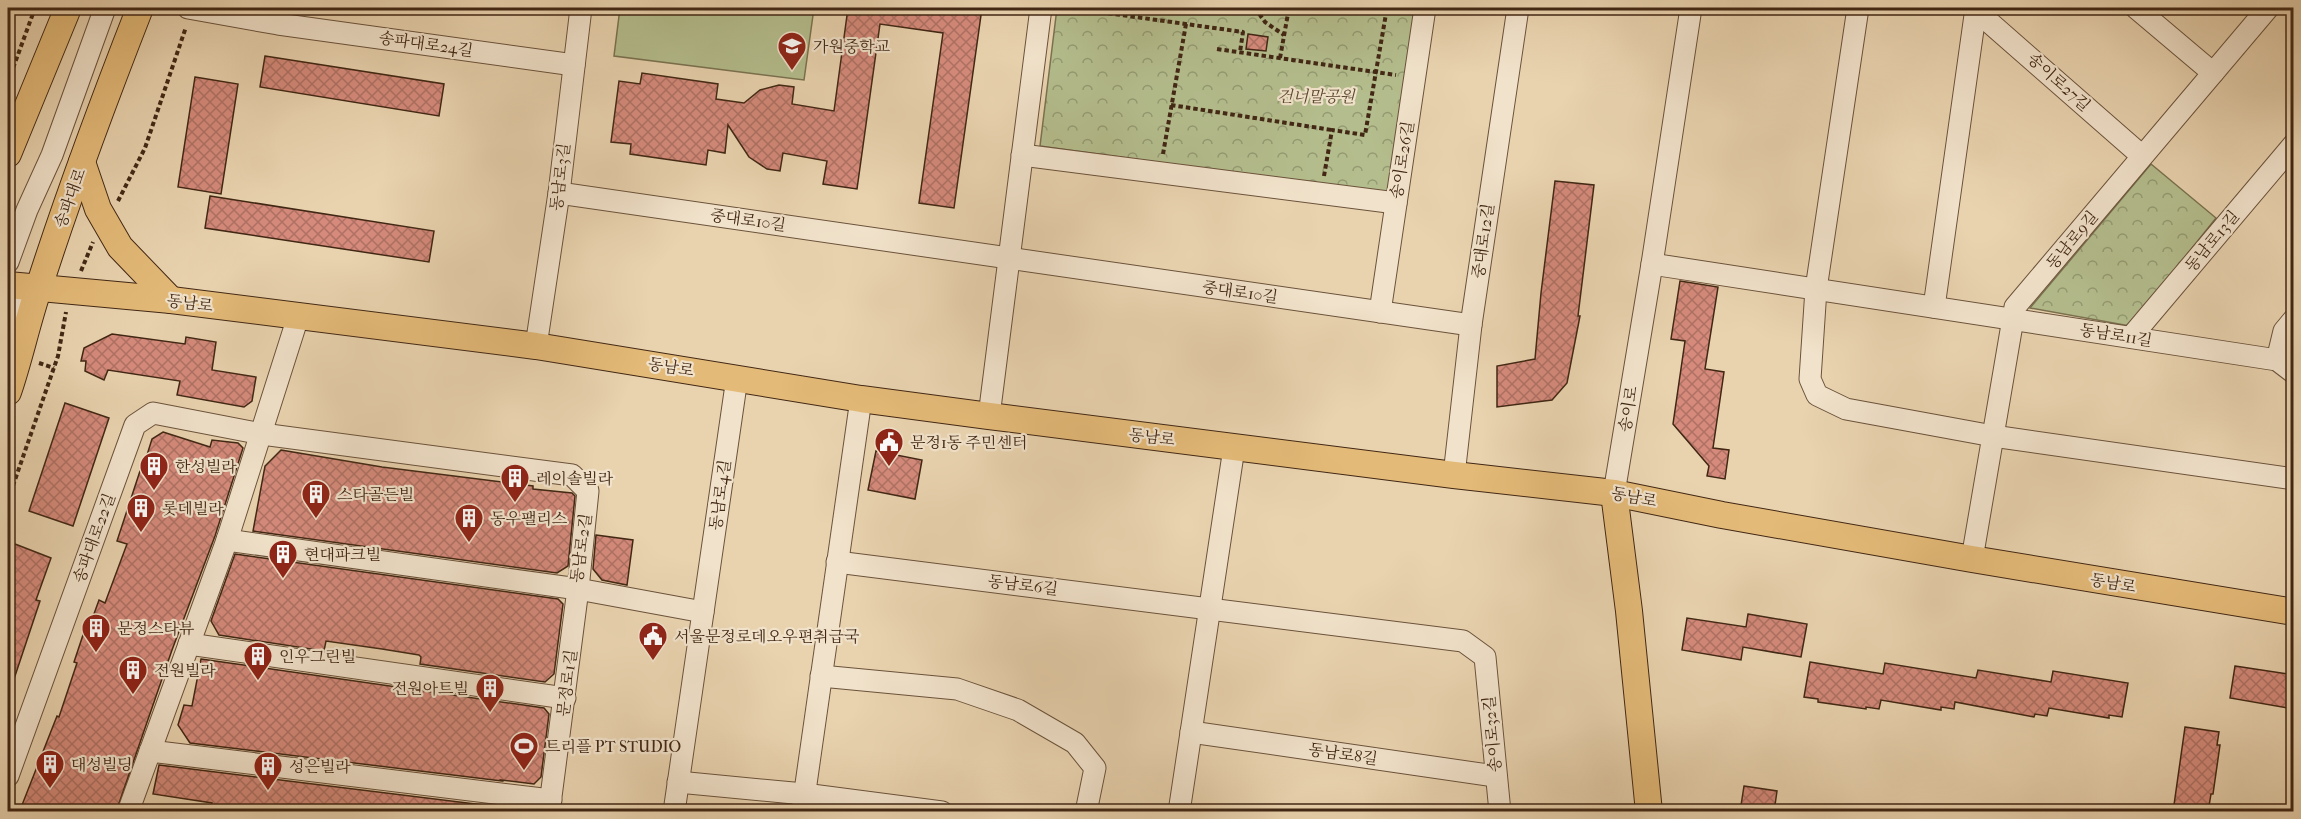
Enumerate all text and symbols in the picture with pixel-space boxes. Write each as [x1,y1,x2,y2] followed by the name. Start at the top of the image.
[378,28,474,60] street label: 송파대로24길
[776,30,808,72] school or university icon: 가원중학교
[813,37,890,56] place label: 가원중학교
[2024,49,2094,115] street label: 송이로27길
[1277,87,1356,106] park label: 건너말공원
[1386,120,1418,200] street label: 송이로26길
[546,142,574,212] street label: 동남로3길
[50,165,90,230] street label: 송파대로
[1468,202,1498,280] street label: 중대로12길
[709,205,787,235] street label: 중대로10길
[2042,207,2102,273] street label: 동남로9길
[2181,207,2243,275] street label: 동남로13길
[1201,277,1279,307] street label: 중대로10길
[166,291,215,315] street label: 동남로
[2078,320,2154,350] street label: 동남로11길
[647,354,696,380] street label: 동남로
[1615,384,1641,433] street label: 송이로
[1128,425,1177,449] street label: 동남로
[873,426,905,468] public building icon: 문정1동 주민센터
[910,433,1027,452] place label: 문정1동 주민센터
[138,450,170,492] building icon: 한성빌라
[175,457,237,476] place label: 한성빌라
[706,458,734,532] street label: 동남로4길
[499,462,531,504] building icon: 레이솔빌라
[536,469,614,488] place label: 레이솔빌라
[300,478,332,520] building icon: 스타골든빌
[1609,483,1659,511] street label: 동남로
[337,485,414,504] place label: 스타골든빌
[69,491,119,585] street label: 송파대로22길
[125,492,157,534] building icon: 롯데빌라
[162,499,224,518] place label: 롯데빌라
[453,502,485,544] building icon: 동우팰리스
[490,509,568,528] place label: 동우팰리스
[567,512,595,584] street label: 동남로2길
[267,538,299,580] building icon: 현대파크빌
[304,545,381,564] place label: 현대파크빌
[2089,570,2138,596] street label: 동남로
[987,571,1059,599] street label: 동남로6길
[80,612,112,654] building icon: 문정스타뷰
[117,619,195,638] place label: 문정스타뷰
[637,620,669,662] public building icon: 서울문정로데오우편취급국
[674,627,860,646] place label: 서울문정로데오우편취급국
[242,640,274,682] building icon: 인우그린빌
[279,647,356,666] place label: 인우그린빌
[553,648,581,718] street label: 문정로1길
[117,654,149,696] building icon: 전원빌라
[154,661,216,680] place label: 전원빌라
[474,672,506,714] building icon: 전원아트빌
[392,679,469,698] place label: 전원아트빌
[1479,695,1505,773] street label: 송이로32길
[508,730,540,772] sports icon: 트리플 PT STUDIO
[545,737,681,756] place label: 트리플 PT STUDIO
[1307,740,1379,768] street label: 동남로8길
[34,748,66,790] building icon: 대성빌딩
[252,750,284,792] building icon: 성은빌라
[71,755,133,774] place label: 대성빌딩
[289,757,351,776] place label: 성은빌라

